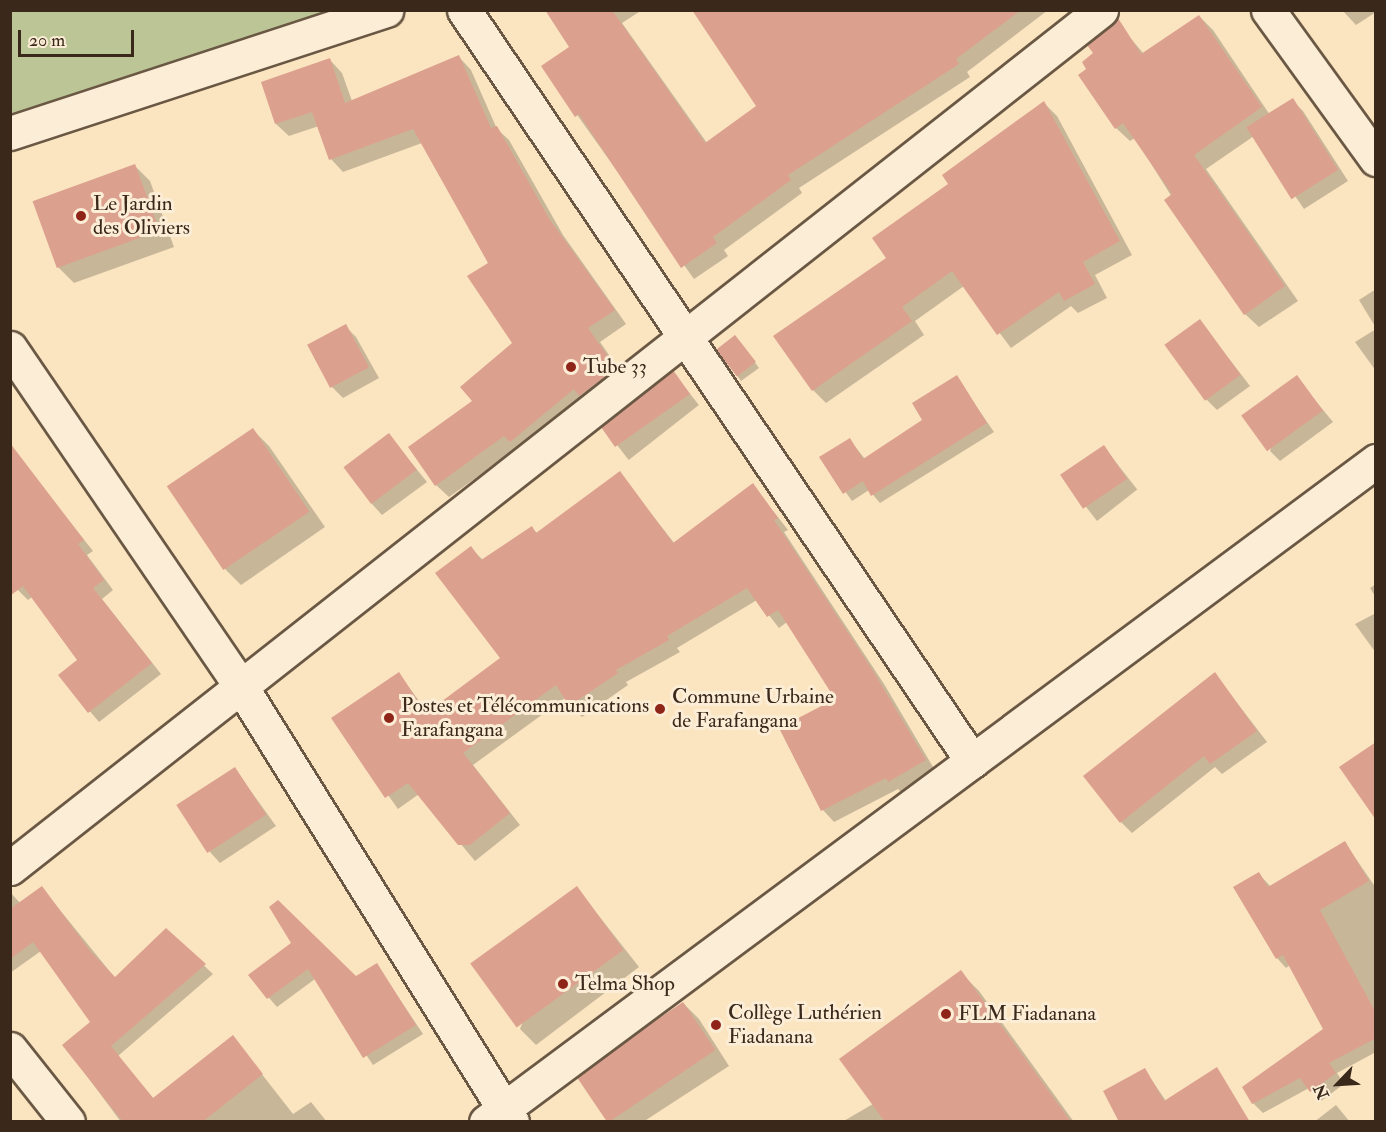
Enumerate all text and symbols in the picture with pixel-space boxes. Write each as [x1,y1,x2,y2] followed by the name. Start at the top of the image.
[21,18,136,56] scale bar
[29,29,65,52] text: 20 m
[93,191,190,241] place label: Le Jardin des Oliviers
[74,209,88,223] marker: Le Jardin des Oliviers
[583,354,647,380] place label: Tube 33
[564,360,578,374] marker: Tube 33
[672,684,834,734] place label: Commune Urbaine de Farafangana
[401,693,649,743] place label: Postes et Télécommunications Farafangana
[653,702,667,716] marker: Commune Urbaine de Farafangana
[382,711,396,725] marker: Postes et Télécommunications Farafangana
[575,971,675,997] place label: Telma Shop
[556,977,570,991] marker: Telma Shop
[728,1000,882,1050] place label: Collège Luthérien Fiadanana
[958,1001,1096,1027] place label: FLM Fiadanana
[939,1007,953,1021] marker: FLM Fiadanana
[709,1018,723,1032] marker: Collège Luthérien Fiadanana
[1308,1054,1368,1114] north arrow
[1310,1081,1334,1102] text: N

